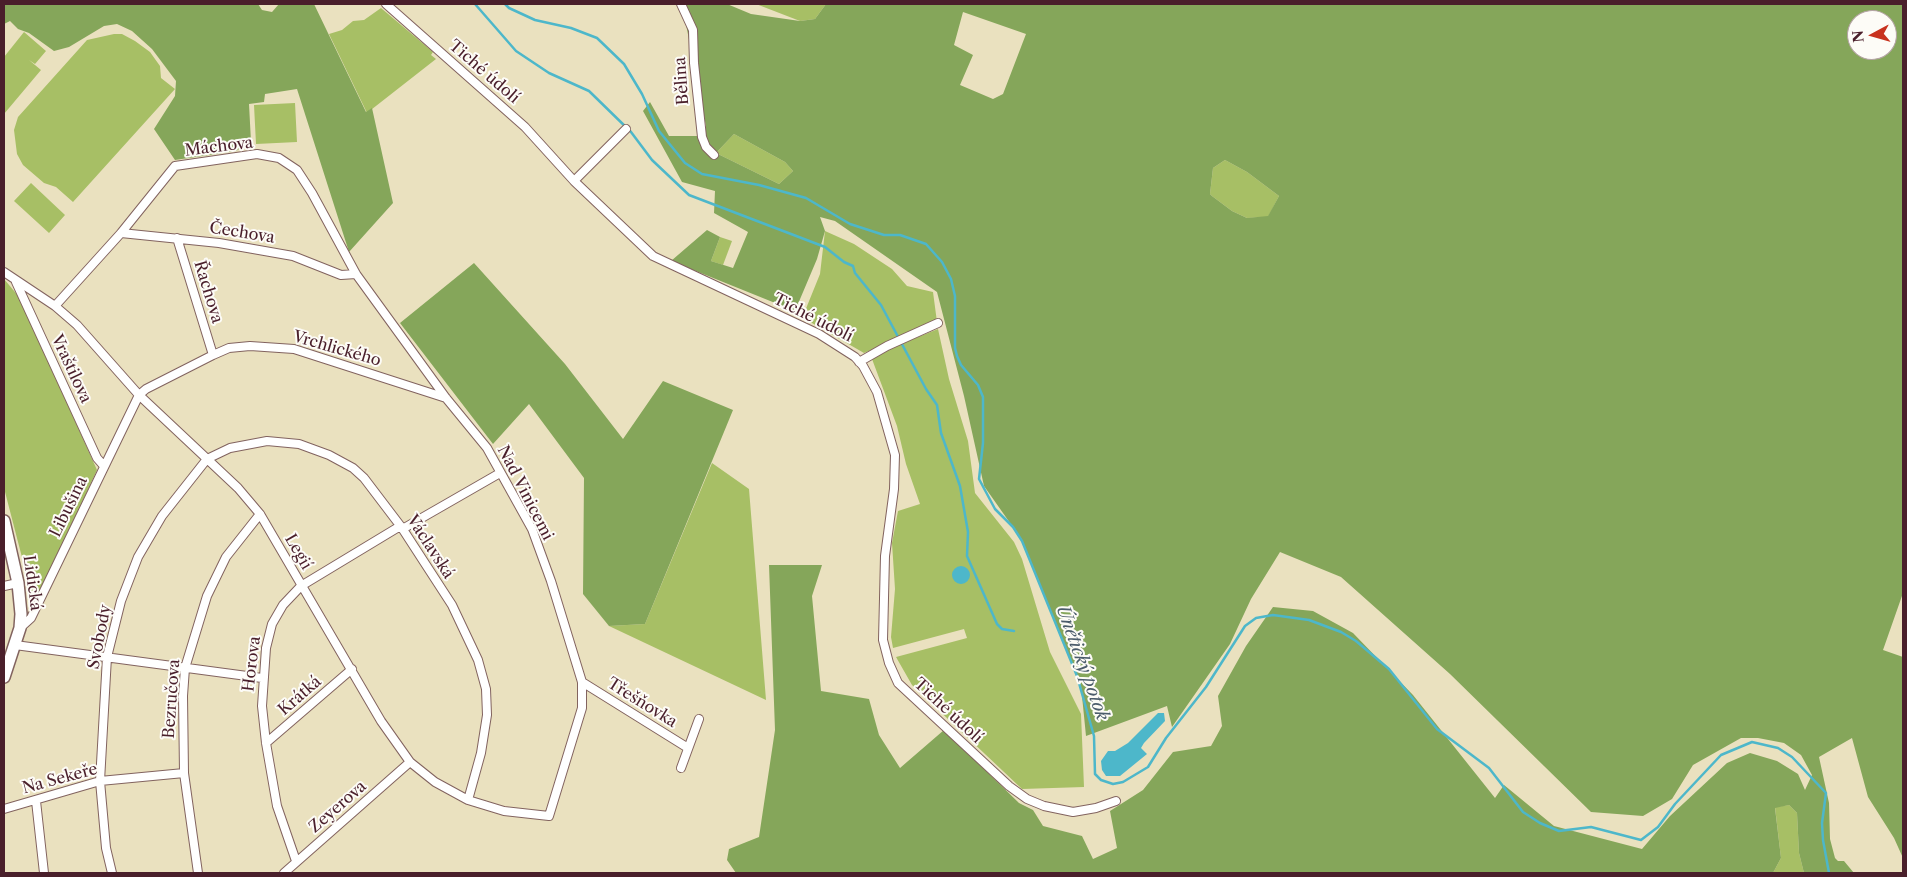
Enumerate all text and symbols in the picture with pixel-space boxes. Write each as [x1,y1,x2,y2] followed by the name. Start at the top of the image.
[1847,10,1897,60] north arrow
[1848,29,1868,43] text: N
[445,36,523,108] street label: Tiché údolí
[671,56,693,106] street label: Bělina
[184,133,254,161] street label: Máchova
[208,218,276,248] street label: Čechova
[189,258,227,326] street label: Řachova
[770,290,856,346] street label: Tiché údolí
[291,327,383,371] street label: Vrchlického
[47,332,95,406] street label: Vraštilova
[493,442,557,544] street label: Nad Vinicemi
[46,474,92,540] street label: Libušina
[402,511,458,583] street label: Václavská
[280,531,316,573] street label: Legií
[19,554,45,612] street label: Lidická
[1051,602,1113,724] water label: Únětický potok
[84,603,116,671] street label: Svobody
[239,635,265,693] street label: Horova
[160,659,184,739] street label: Bezručova
[275,672,325,720] street label: Krátká
[604,674,680,732] street label: Třešňovka
[910,674,986,748] street label: Tiché údolí
[20,760,100,798] street label: Na Sekeře
[306,777,370,837] street label: Zeyerova

